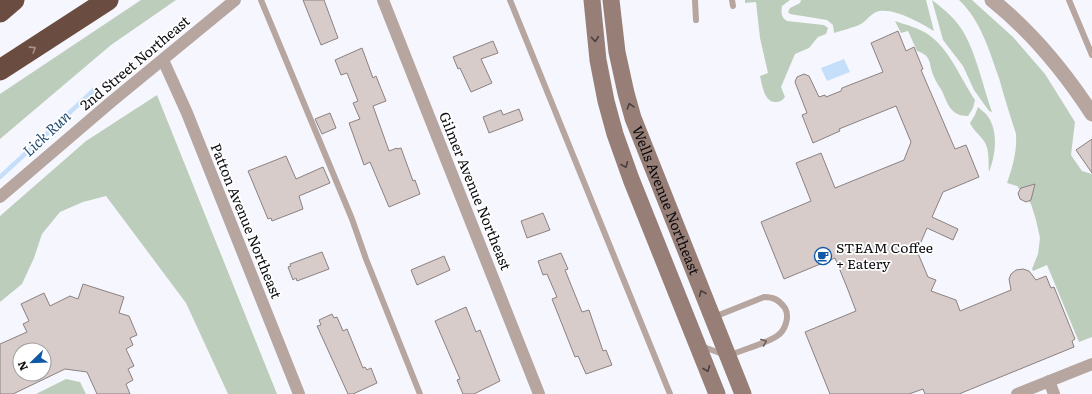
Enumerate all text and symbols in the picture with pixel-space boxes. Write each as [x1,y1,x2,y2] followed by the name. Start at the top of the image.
[75,10,194,114] street label: 2nd Street Northeast
[591,36,600,42] one-way arrow
[29,46,36,54] one-way arrow
[626,103,635,110] one-way arrow
[17,105,75,161] water label: Lick Run
[435,109,517,273] street label: Gilmer Avenue Northeast
[628,123,706,278] street label: Wells Avenue Northeast
[207,140,287,302] street label: Patton Avenue Northeast
[621,161,629,168] one-way arrow
[836,237,933,273] place label: STEAM Coffee + Eatery
[813,246,833,266] cafe icon: STEAM Coffee + Eatery
[699,289,707,296] one-way arrow
[760,338,767,346] one-way arrow
[12,342,52,382] north arrow
[13,359,31,374] text: N
[703,365,711,372] one-way arrow

